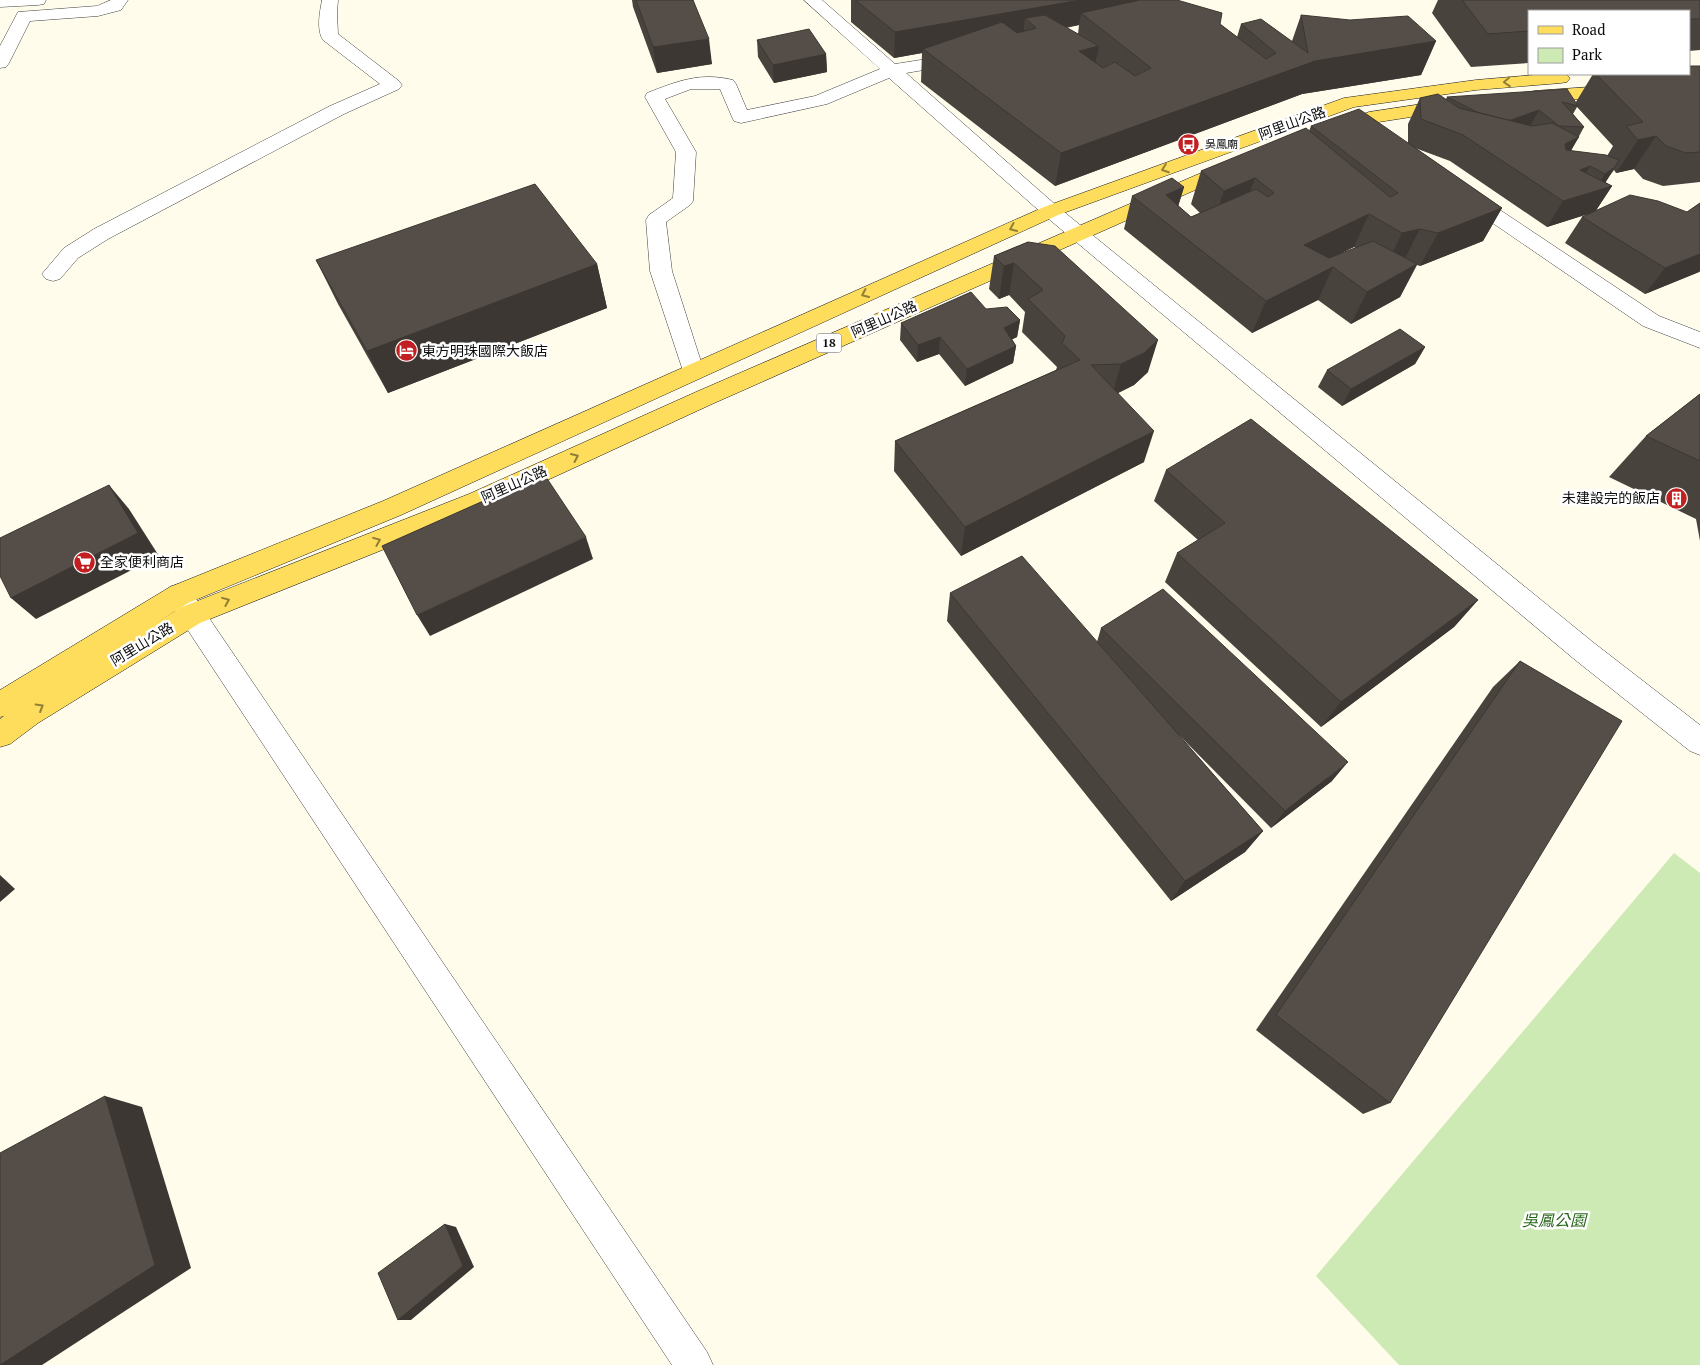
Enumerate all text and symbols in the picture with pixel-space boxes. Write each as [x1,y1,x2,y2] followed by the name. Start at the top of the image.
[1528,10,1690,75] legend
[1572,19,1605,39] text: Road
[1572,44,1602,64] text: Park
[1503,77,1511,88] one-way arrow
[1256,102,1328,143] street label: 阿里山公路
[1177,132,1201,156] bus stop icon: 吳鳳廟
[1205,137,1238,151] place label: 吳鳳廟
[1161,163,1170,173] one-way arrow
[1009,221,1018,232] one-way arrow
[861,288,870,299] one-way arrow
[848,296,920,341] street label: 阿里山公路
[816,333,842,352] road number: 18
[394,339,418,363] hotel icon: 東方明珠國際大飯店
[422,341,548,360] place label: 東方明珠國際大飯店
[570,452,579,463] one-way arrow
[478,461,550,506] street label: 阿里山公路
[1664,486,1688,510] building icon: 未建設完的飯店
[1562,488,1660,507] place label: 未建設完的飯店
[372,537,381,547] one-way arrow
[72,550,96,574] supermarket icon: 全家便利商店
[100,552,184,571] place label: 全家便利商店
[221,597,230,607] one-way arrow
[107,617,177,670] street label: 阿里山公路
[34,703,43,713] one-way arrow
[1522,1209,1588,1231] park label: 吳鳳公園

